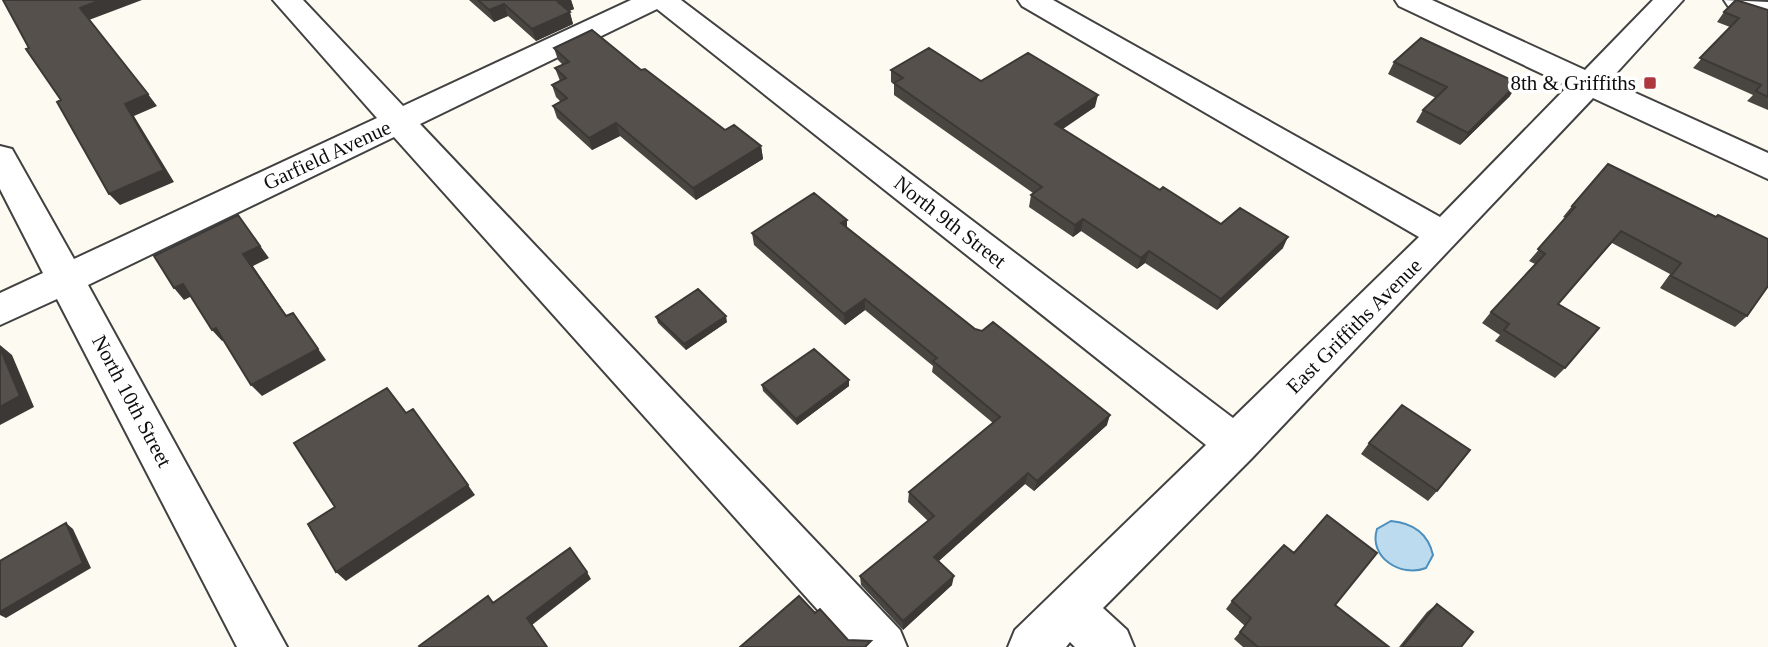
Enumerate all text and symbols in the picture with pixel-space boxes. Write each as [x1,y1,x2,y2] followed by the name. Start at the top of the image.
[1510,71,1636,95] place label: 8th & Griffiths
[1642,75,1658,91] marker: 8th & Griffiths
[259,115,395,195] street label: Garfield Avenue
[889,171,1011,273] street label: North 9th Street
[1281,253,1427,399] street label: East Griffiths Avenue
[87,331,177,471] street label: North 10th Street

